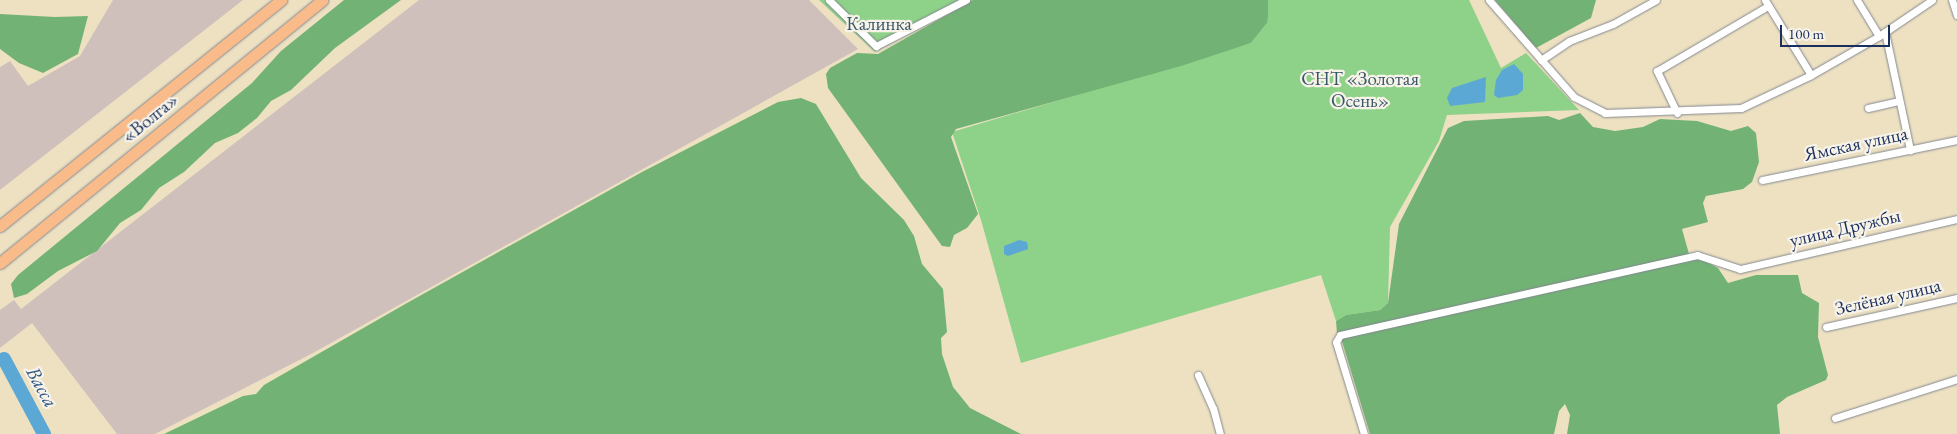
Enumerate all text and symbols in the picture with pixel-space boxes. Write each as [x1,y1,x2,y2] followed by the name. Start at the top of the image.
[846,13,912,35] park label: Калинка
[1782,15,1892,47] scale bar
[1788,24,1824,43] text: 100 m
[1301,68,1419,112] park label: СНТ «Золотая Осень»
[117,88,183,148] street label: «Волга»
[1802,122,1910,166] street label: Ямская улица
[1787,204,1903,252] street label: улица Дружбы
[1833,274,1943,320] street label: Зелёная улица
[21,362,63,412] water label: Васса

